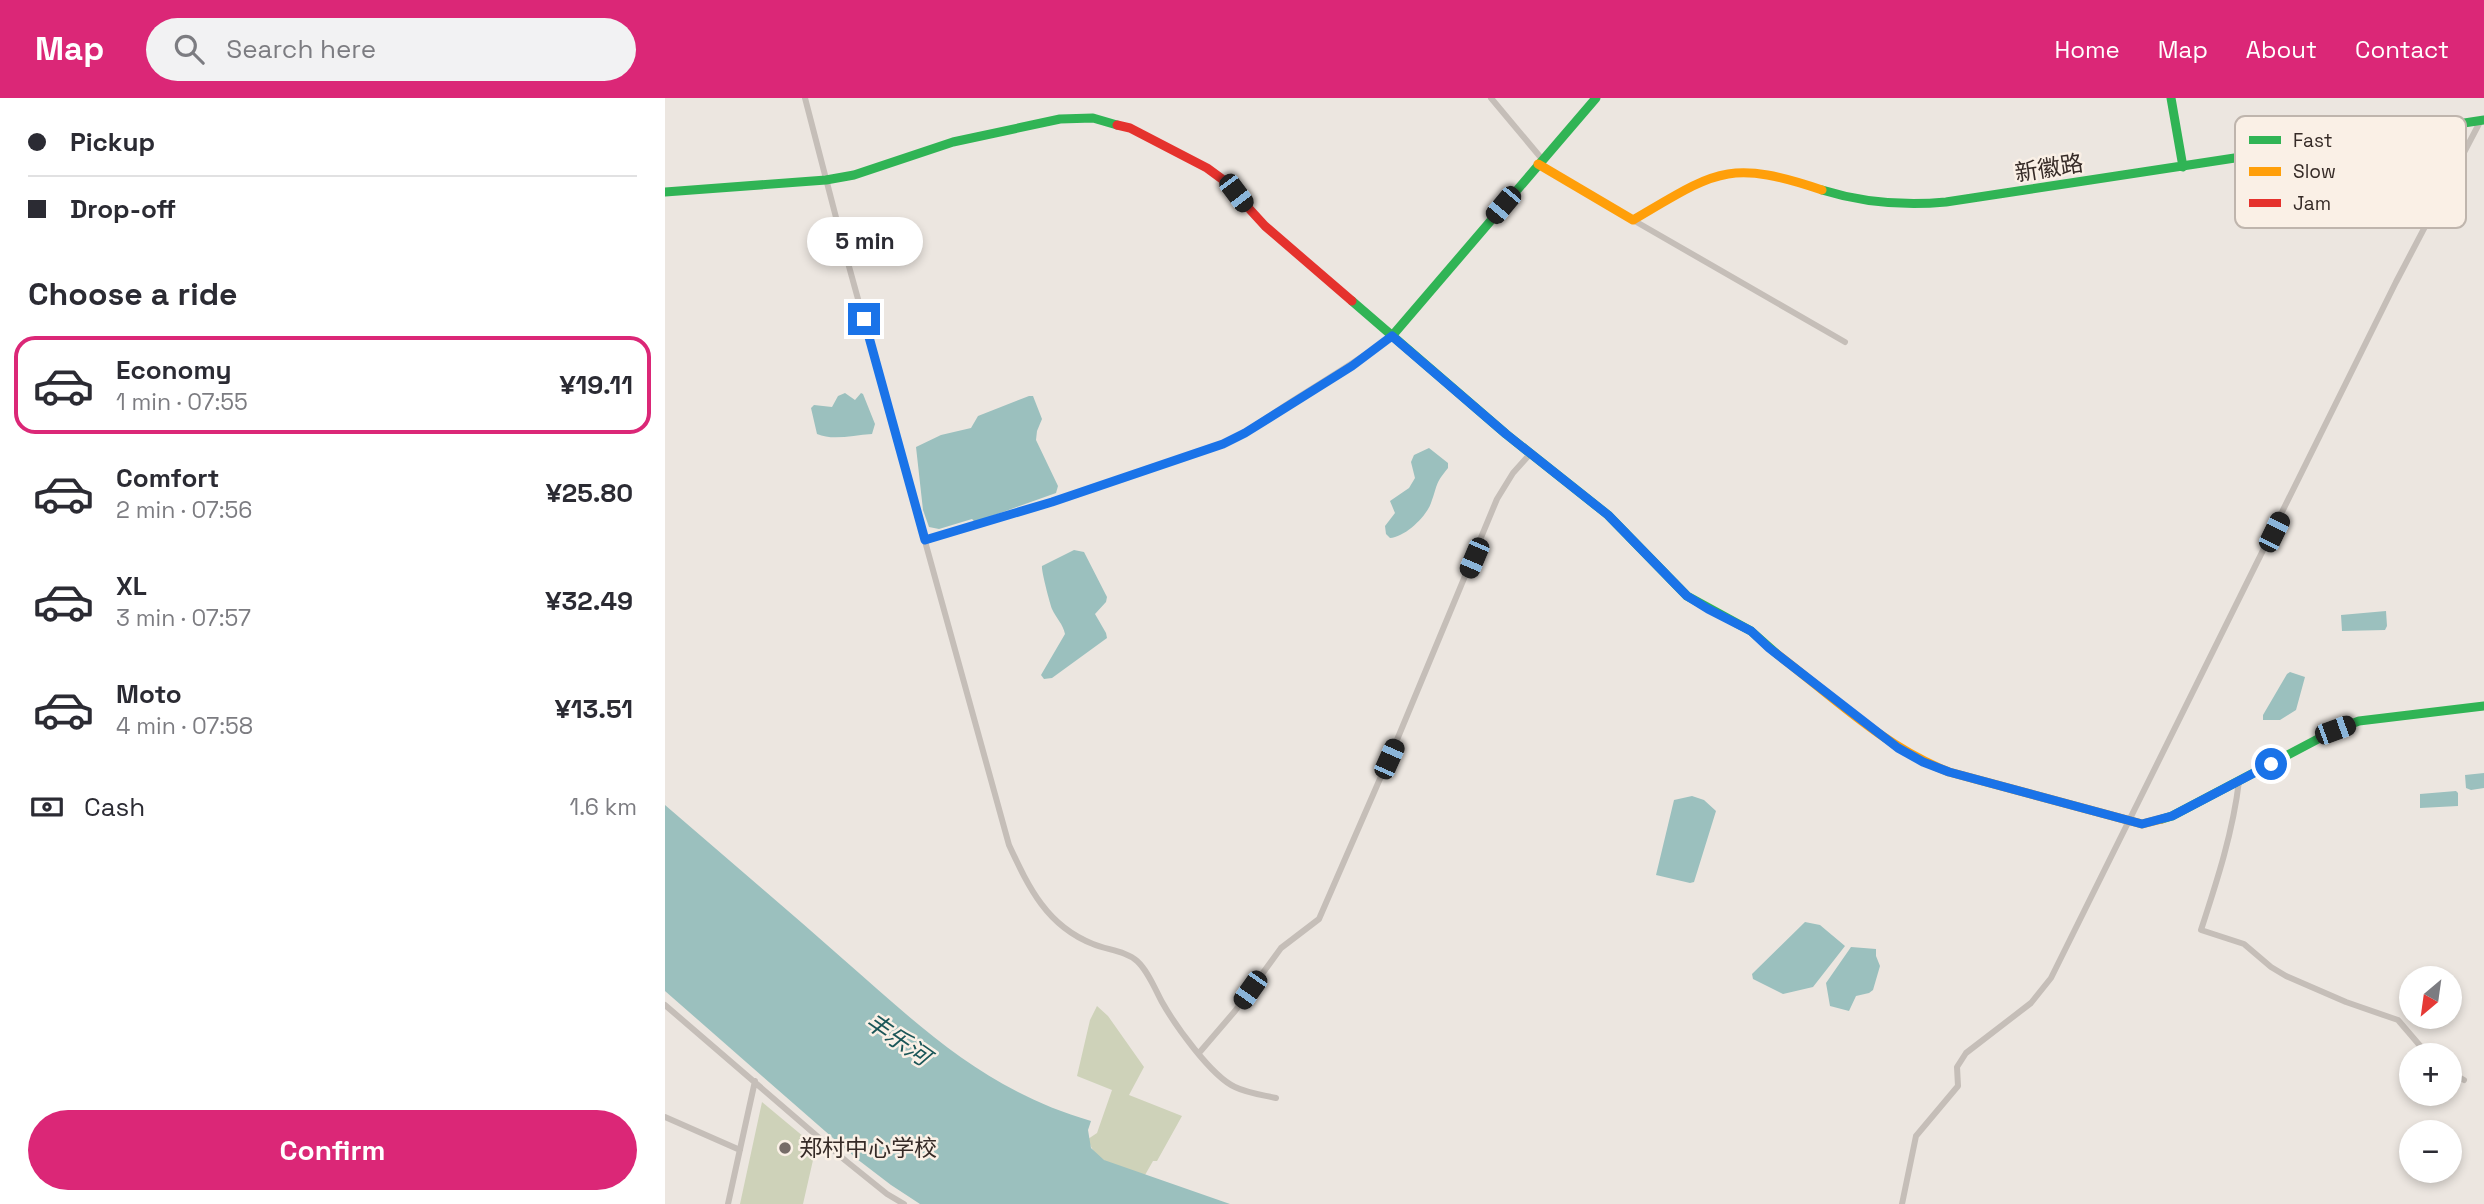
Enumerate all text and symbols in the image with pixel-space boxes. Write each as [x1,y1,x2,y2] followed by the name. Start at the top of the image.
[146,18,636,81] search box
[35,28,104,70] text: Map
[170,30,208,68] icon: search
[226,32,376,66] text: Search here
[2054,34,2120,65] text: Home
[2158,34,2208,65] text: Map
[2246,34,2317,65] text: About
[2355,34,2449,65] text: Contact
[2235,116,2466,228] legend
[70,125,155,159] text: Pickup
[2293,128,2333,153] text: Fast
[2013,148,2085,188] street label: 新徽路
[2293,159,2336,184] text: Slow
[1215,170,1258,216] car
[1482,182,1525,228] car
[2293,191,2331,216] text: Jam
[70,192,176,226] text: Drop-off
[806,218,922,266] callout: 5 min
[835,226,895,256] text: 5 min
[28,274,238,314] text: Choose a ride
[848,303,880,335] route end
[116,353,232,387] text: Economy
[32,354,95,417] icon: car
[559,368,633,402] text: ¥19.11
[116,387,248,417] text: 1 min · 07:55
[116,461,219,495] text: Comfort
[32,462,95,525] icon: car
[546,476,633,510] text: ¥25.80
[116,495,252,525] text: 2 min · 07:56
[2256,509,2293,555] car
[1457,535,1492,581] car
[116,569,147,603] text: XL
[32,570,95,633] icon: car
[545,584,633,618] text: ¥32.49
[116,603,251,633] text: 3 min · 07:57
[116,677,182,711] text: Moto
[32,678,95,741] icon: car
[555,692,633,726] text: ¥13.51
[116,711,253,741] text: 4 min · 07:58
[2312,713,2359,747] car
[1371,736,1408,782] car
[2255,748,2287,780] route start
[28,788,66,826] icon: cash
[84,790,145,824] text: Cash
[570,792,637,822] text: 1.6 km
[2399,966,2462,1029] north arrow
[2399,966,2462,1183] map controls
[1230,967,1271,1013] car
[860,1006,940,1075] water label: 丰乐河
[2399,1043,2462,1106] button: +
[28,1110,637,1190] button: Confirm
[2399,1120,2462,1183] button: −
[799,1133,937,1163] place label: 郑村中心学校
[777,1140,793,1156] marker: 郑村中心学校

